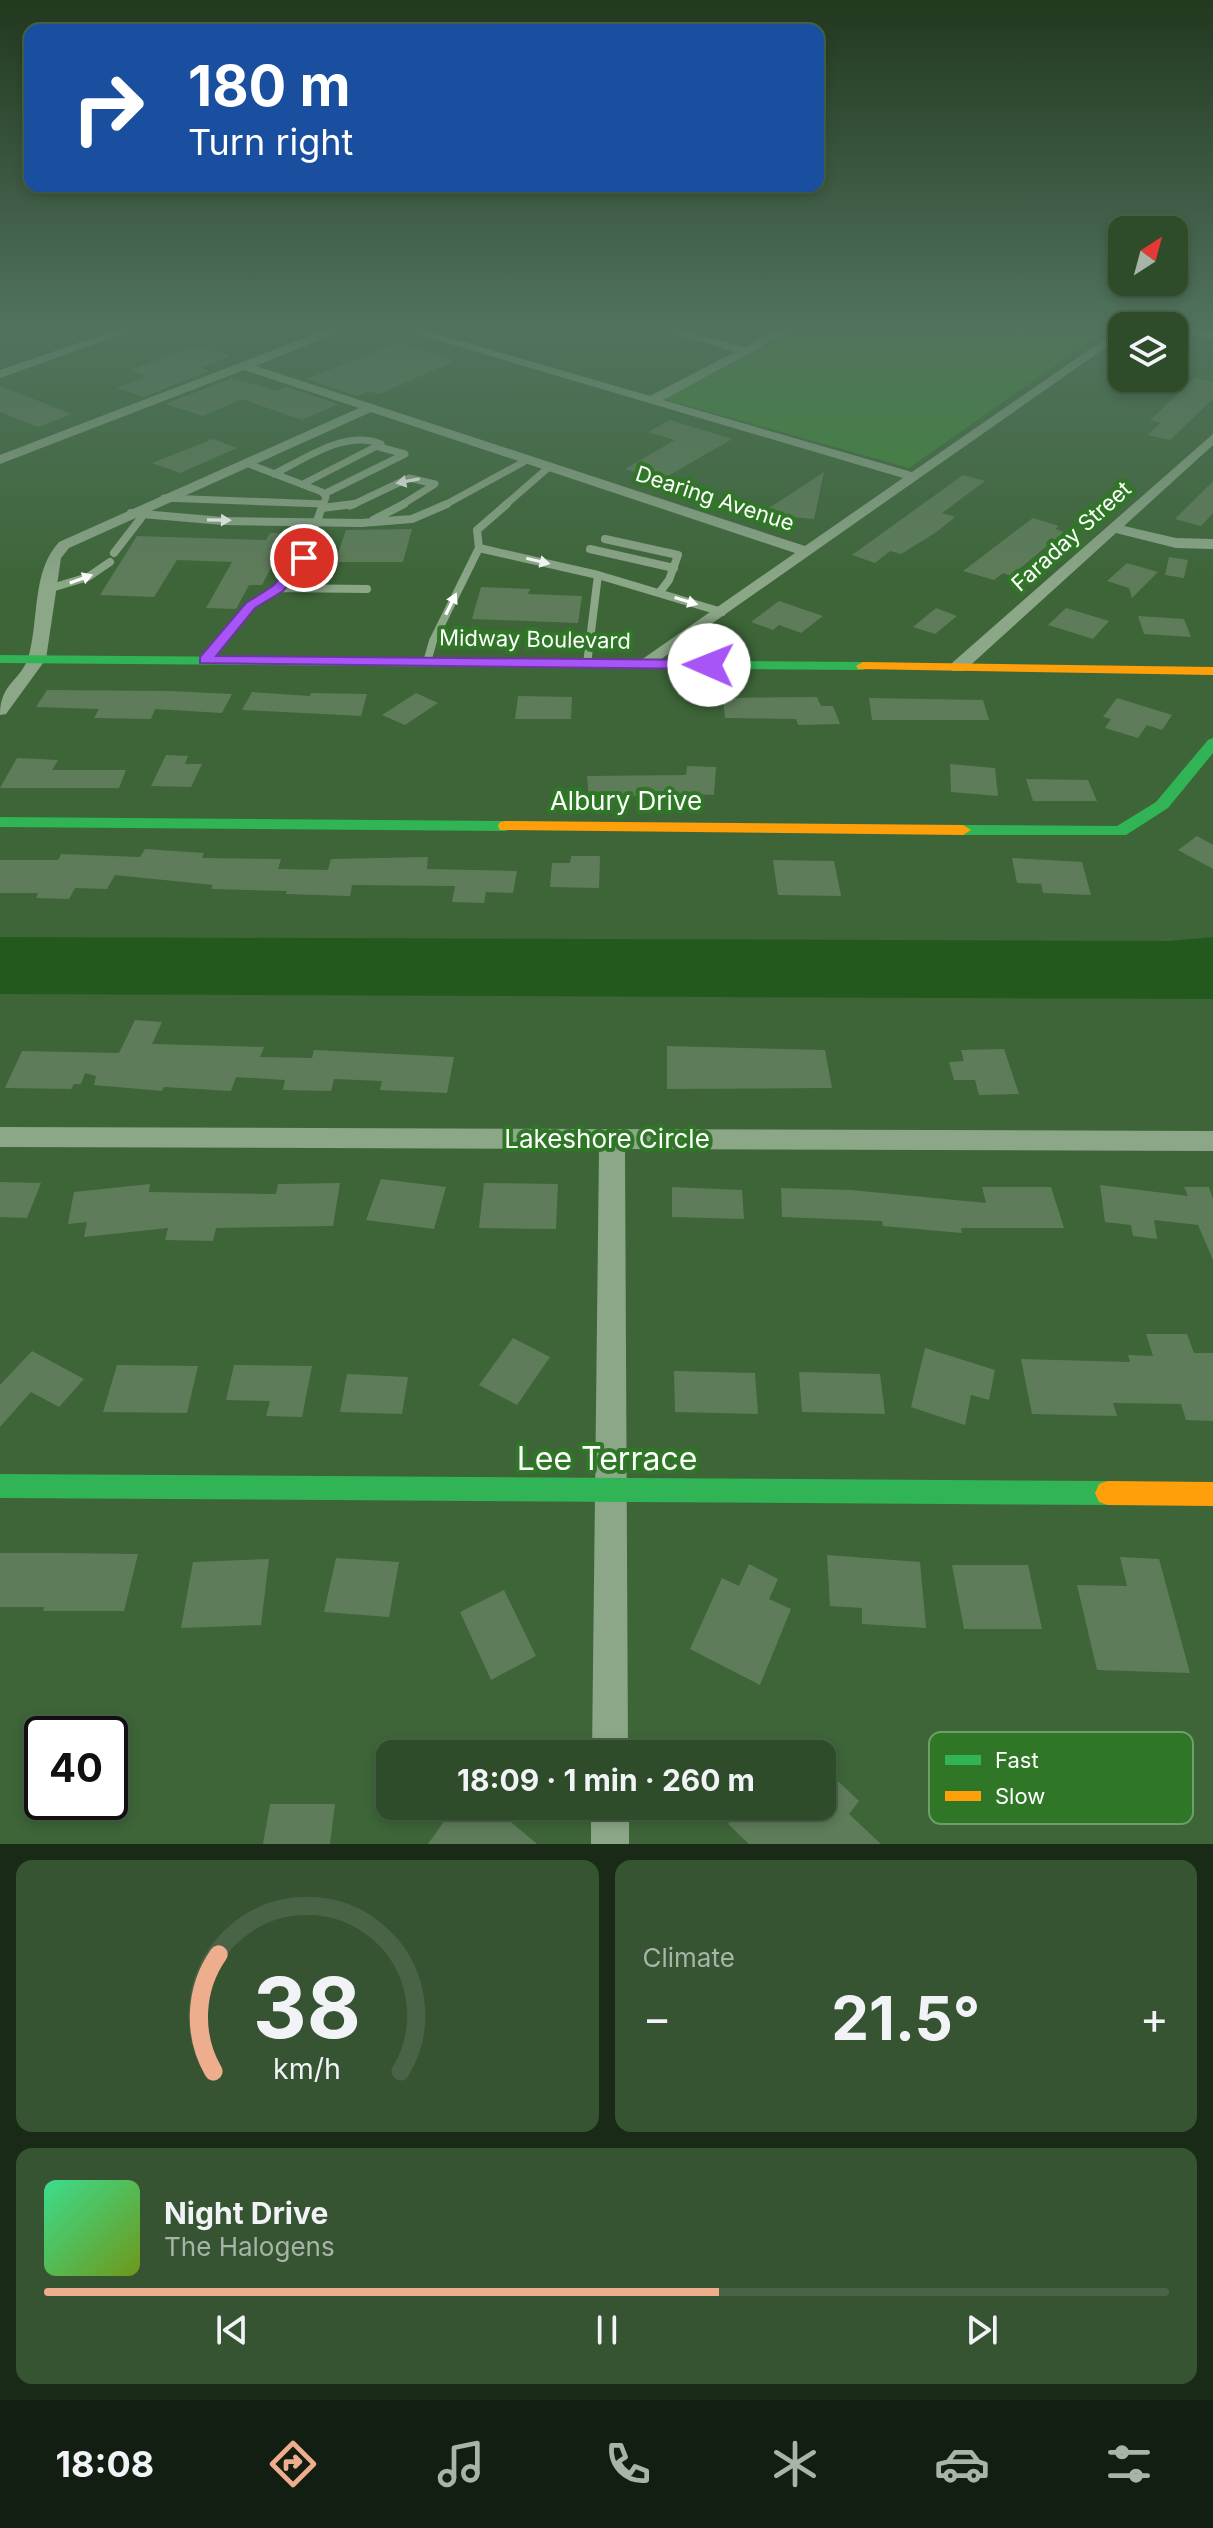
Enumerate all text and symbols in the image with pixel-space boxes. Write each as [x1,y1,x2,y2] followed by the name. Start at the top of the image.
[188,52,351,120] text: 180 m
[56,56,160,160] icon: right
[188,120,353,164] text: Turn right
[1108,216,1188,296] north arrow
[1108,216,1188,392] map controls
[1108,312,1188,392] button: layers
[632,460,798,536] street label: Dearing Avenue
[396,476,421,488] one-way arrow
[1006,476,1136,596] street label: Faraday Street
[207,514,232,527] one-way arrow
[270,524,338,592] pin
[282,536,326,580] icon: arrive
[526,555,551,568] one-way arrow
[69,572,93,585] one-way arrow
[445,593,458,616] one-way arrow
[675,595,699,608] one-way arrow
[667,623,751,707] position arrow
[439,624,631,654] street label: Midway Boulevard
[550,785,702,816] street label: Albury Drive
[504,1123,710,1154] street label: Lakeshore Circle
[517,1439,697,1478] street label: Lee Terrace
[24,1716,128,1820] speed limit sign: 40
[929,1732,1193,1824] legend
[995,1747,1039,1773] text: Fast
[457,1762,755,1798] text: 18:09 · 1 min · 260 m
[995,1783,1045,1809] text: Slow
[643,1942,735,1973] text: Climate
[253,1957,361,2058] text: 38
[831,1982,980,2054] text: 21.5°
[643,1991,672,2045] text: −
[1140,1991,1169,2045] text: +
[273,2051,341,2086] text: km/h
[164,2195,328,2231] text: Night Drive
[164,2231,335,2262] text: The Halogens
[210,2308,254,2352] icon: previous
[585,2308,629,2352] icon: pause
[960,2308,1004,2352] icon: next
[265,2436,321,2492] icon: directions
[433,2436,489,2492] icon: music
[600,2436,656,2492] icon: phone
[767,2436,823,2492] icon: climate
[934,2436,990,2492] icon: car
[1101,2436,1157,2492] icon: filters
[56,2442,154,2486] text: 18:08

